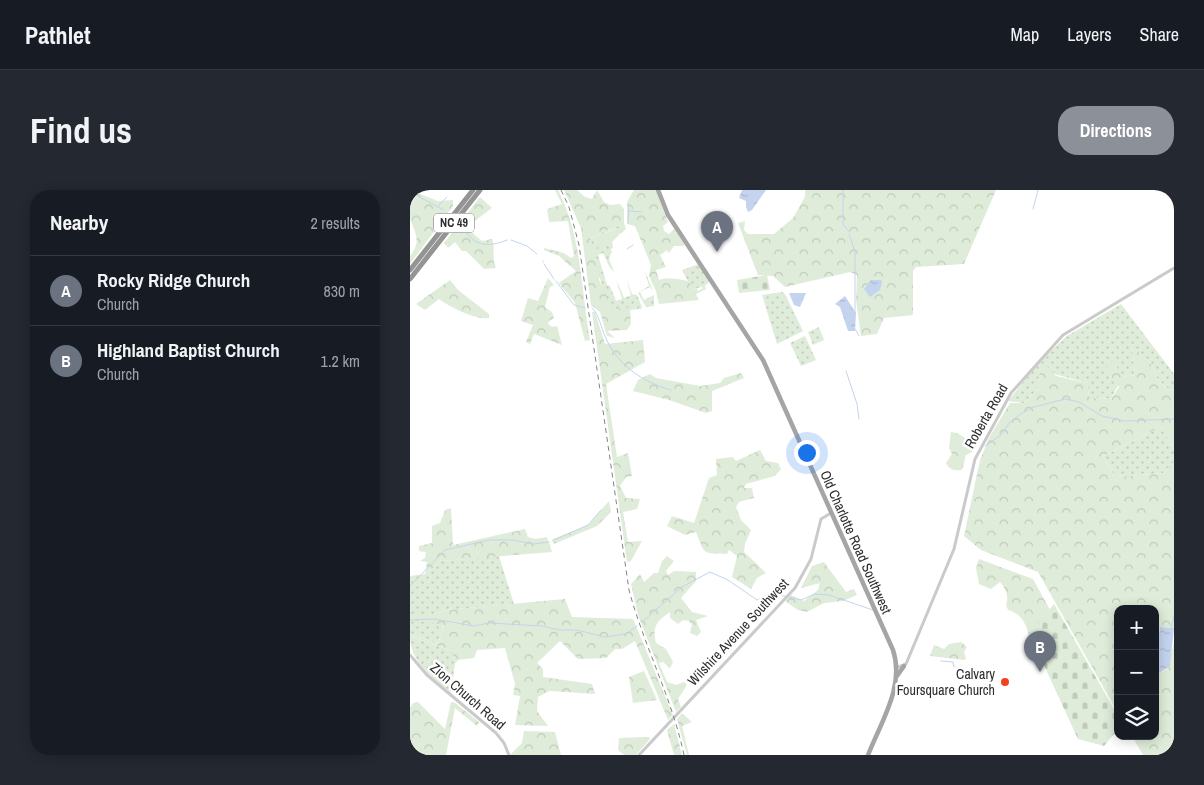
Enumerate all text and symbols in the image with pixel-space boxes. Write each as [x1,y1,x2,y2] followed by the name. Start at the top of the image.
[25,19,91,51] text: Pathlet
[1011,22,1039,47] text: Map
[1067,22,1112,47] text: Layers
[1140,22,1179,47] text: Share
[1058,106,1174,155] button: Directions
[30,107,132,154] text: Find us
[50,208,108,237] text: Nearby
[701,211,733,252] pin: A
[310,212,360,234] text: 2 results
[434,213,474,232] road number: NC 49
[97,267,250,293] text: Rocky Ridge Church
[61,280,71,302] text: A
[324,280,360,302] text: 830 m
[97,293,139,315] text: Church
[97,337,280,363] text: Highland Baptist Church
[61,350,71,372] text: B
[321,350,360,372] text: 1.2 km
[97,363,139,385] text: Church
[960,381,1012,451] street label: Roberta Road
[794,440,820,466] your location
[816,468,896,616] street label: Old Charlotte Road Southwest
[684,575,792,689] street label: Wilshire Avenue Southwest
[1114,605,1159,740] map controls
[1114,605,1159,650] button: +
[1024,631,1056,672] pin: B
[1114,650,1159,695] button: −
[427,658,509,734] street label: Zion Church Road
[897,665,995,699] place label: Calvary Foursquare Church
[999,676,1011,688] marker: Calvary Foursquare Church
[1114,695,1159,740] button: layers

